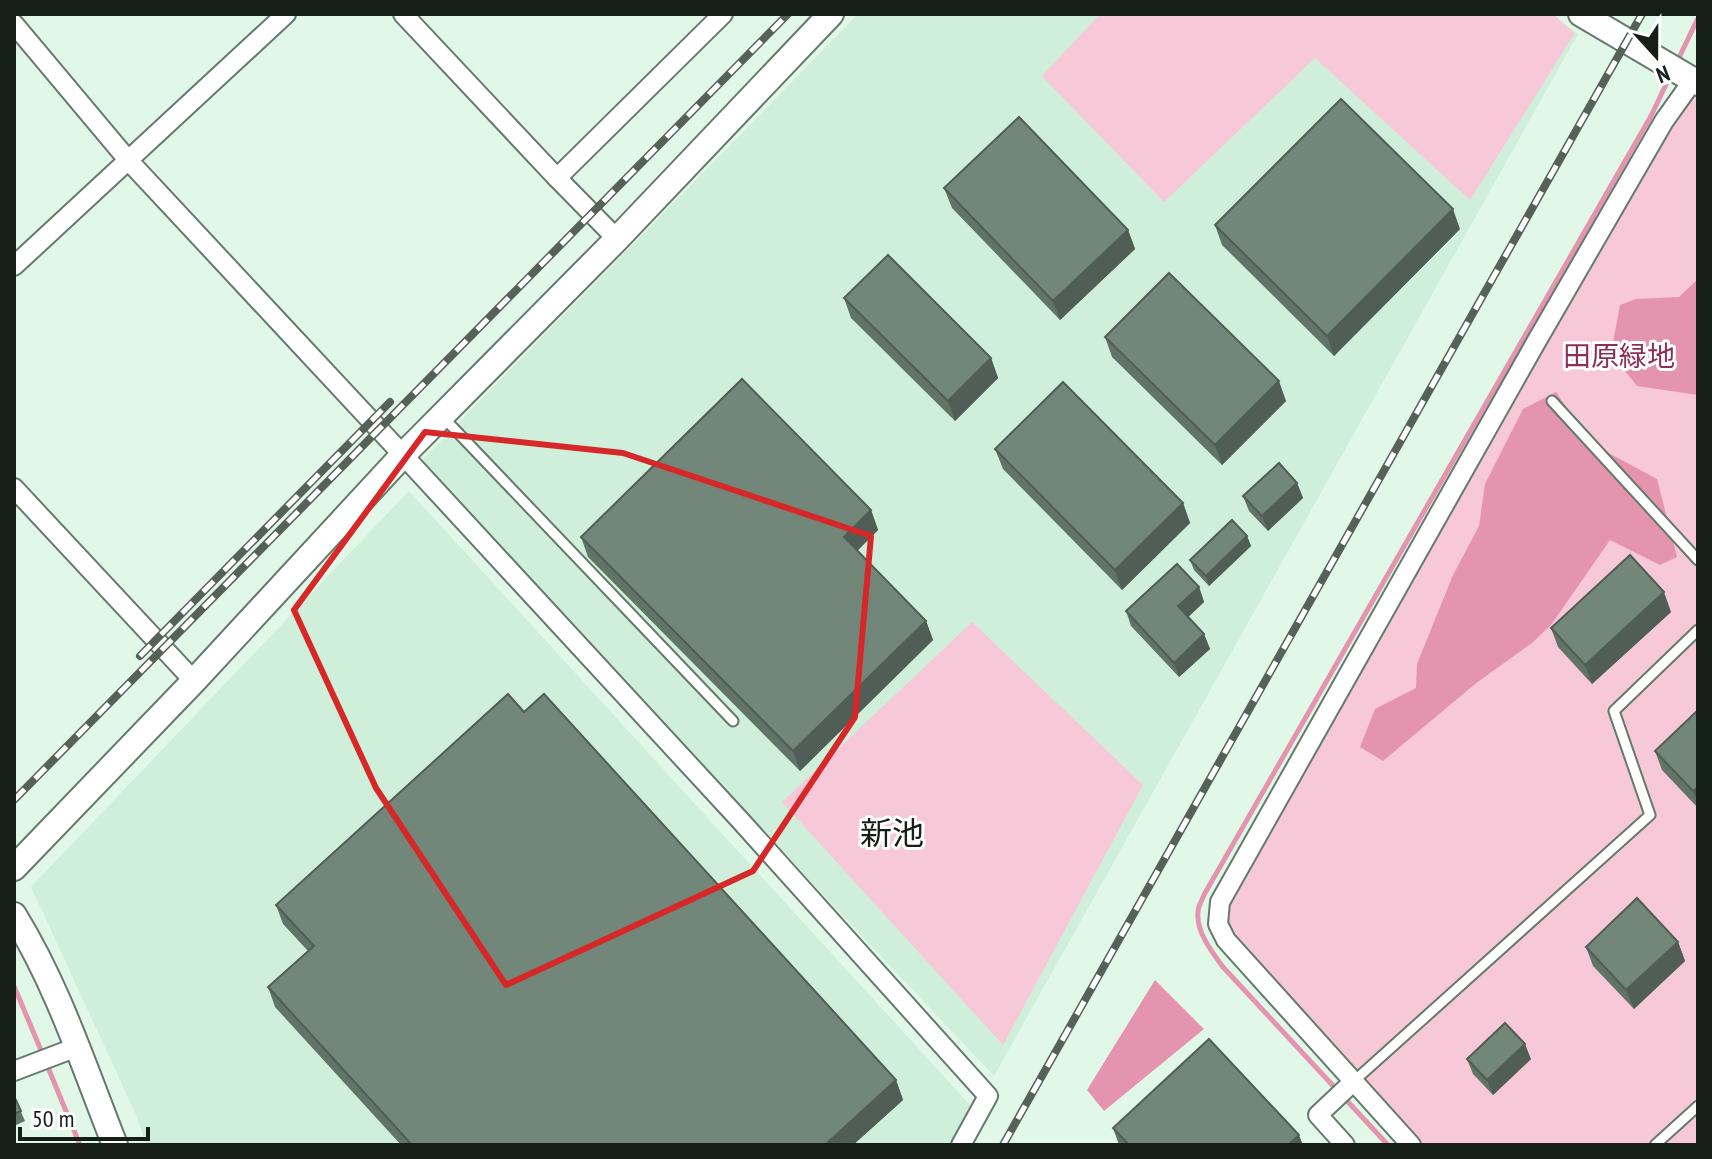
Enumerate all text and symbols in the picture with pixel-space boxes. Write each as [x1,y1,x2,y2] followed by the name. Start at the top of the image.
[1616,16,1696,96] north arrow
[1653,59,1674,90] text: N
[1563,337,1675,374] park label: 田原緑地
[860,812,924,854] district label: 新池
[20,1091,148,1141] scale bar
[32,1103,74,1134] text: 50 m

